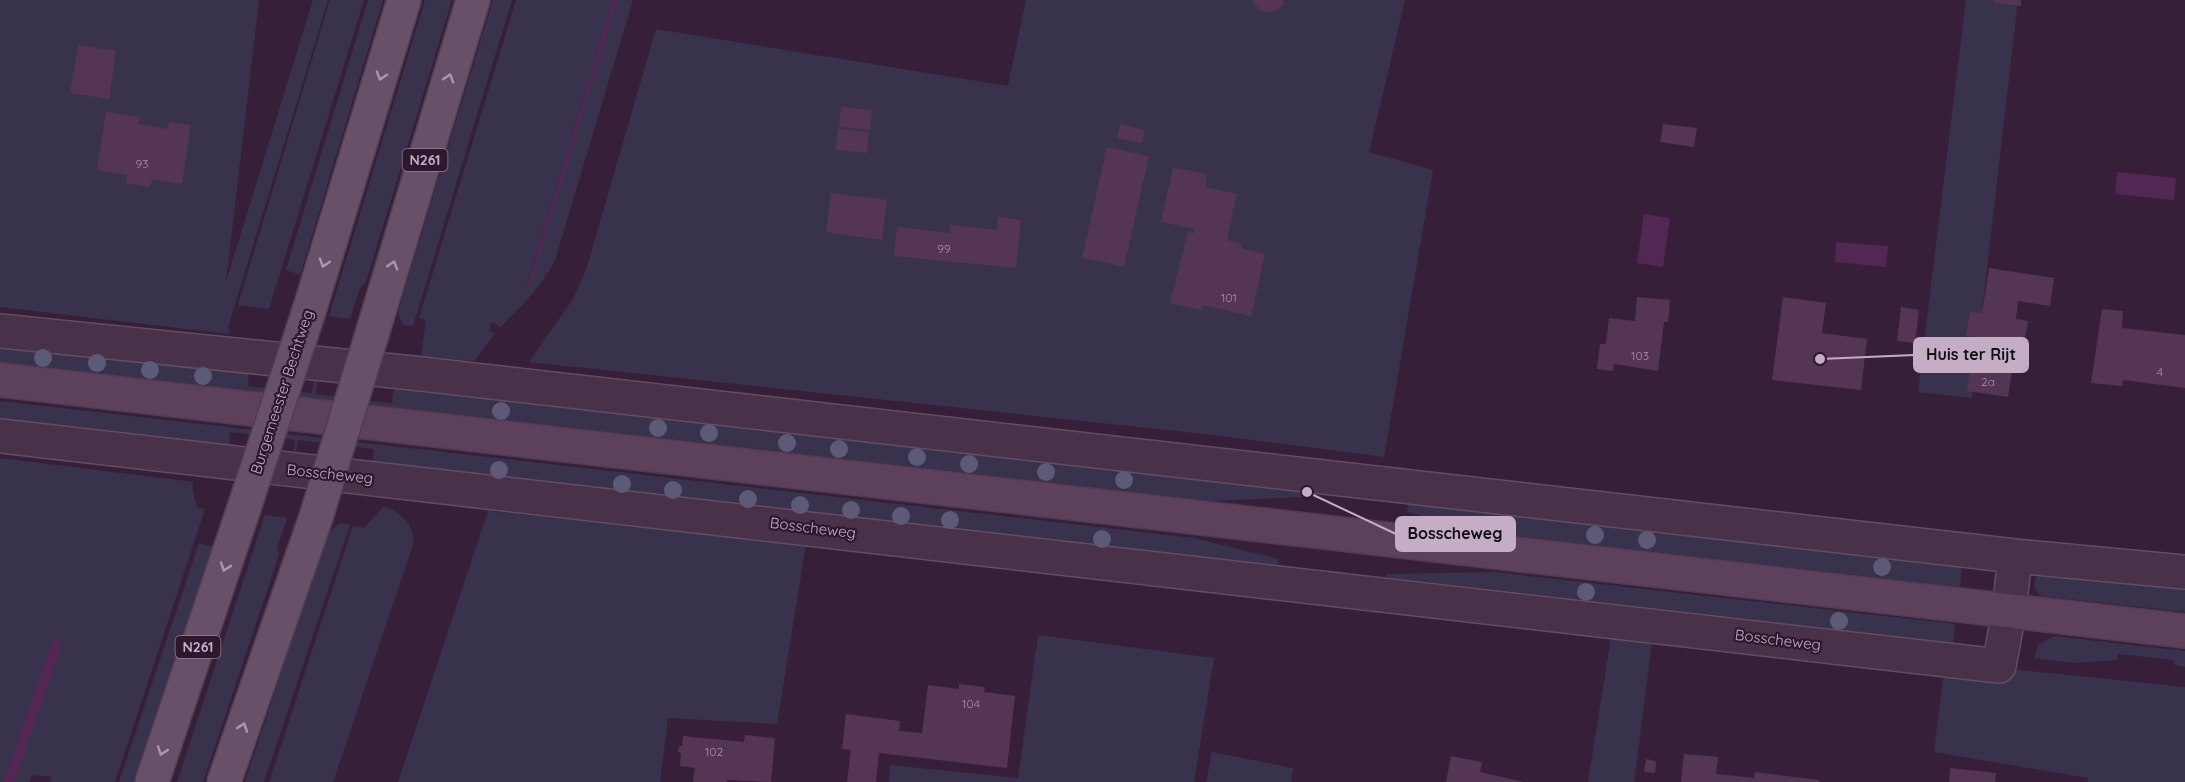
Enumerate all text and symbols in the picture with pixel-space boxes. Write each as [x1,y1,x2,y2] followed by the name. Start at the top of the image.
[376,70,388,81] one-way arrow
[442,73,454,84] one-way arrow
[402,149,448,171] road number: N261
[136,156,148,171] house number: 93
[937,241,951,256] house number: 99
[319,257,331,268] one-way arrow
[386,260,398,271] one-way arrow
[1221,290,1237,305] house number: 101
[246,307,317,476] street label: Burgemeester Bechtweg
[1914,338,2028,372] callout: Huis ter Rijt
[1926,344,2016,364] text: Huis ter Rijt
[1631,348,1649,363] house number: 103
[2157,364,2163,379] house number: 4
[1981,374,1995,389] house number: 2a
[286,460,374,487] street label: Bosscheweg
[769,513,857,542] street label: Bosscheweg
[1396,517,1515,551] callout: Bosscheweg
[1408,523,1502,543] text: Bosscheweg
[219,561,232,572] one-way arrow
[1734,625,1822,654] street label: Bosscheweg
[176,636,220,658] road number: N261
[962,696,980,711] house number: 104
[236,722,248,733] one-way arrow
[705,744,723,759] house number: 102
[157,745,170,756] one-way arrow

